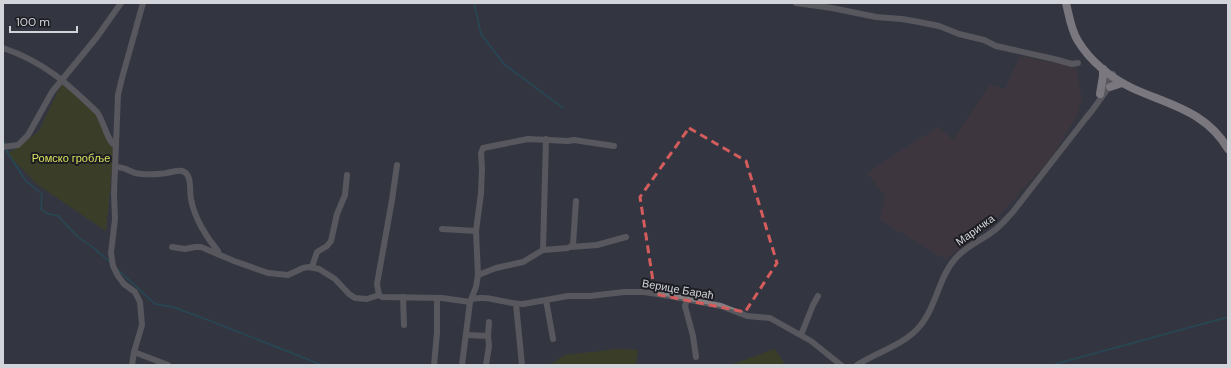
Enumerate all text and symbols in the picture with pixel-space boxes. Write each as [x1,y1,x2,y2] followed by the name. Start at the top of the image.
[10,8,77,34] scale bar
[16,14,50,30] text: 100 m
[32,151,110,165] park label: Ромско гробље
[953,211,998,249] street label: Маричка
[641,276,715,302] street label: Верице Бараћ

